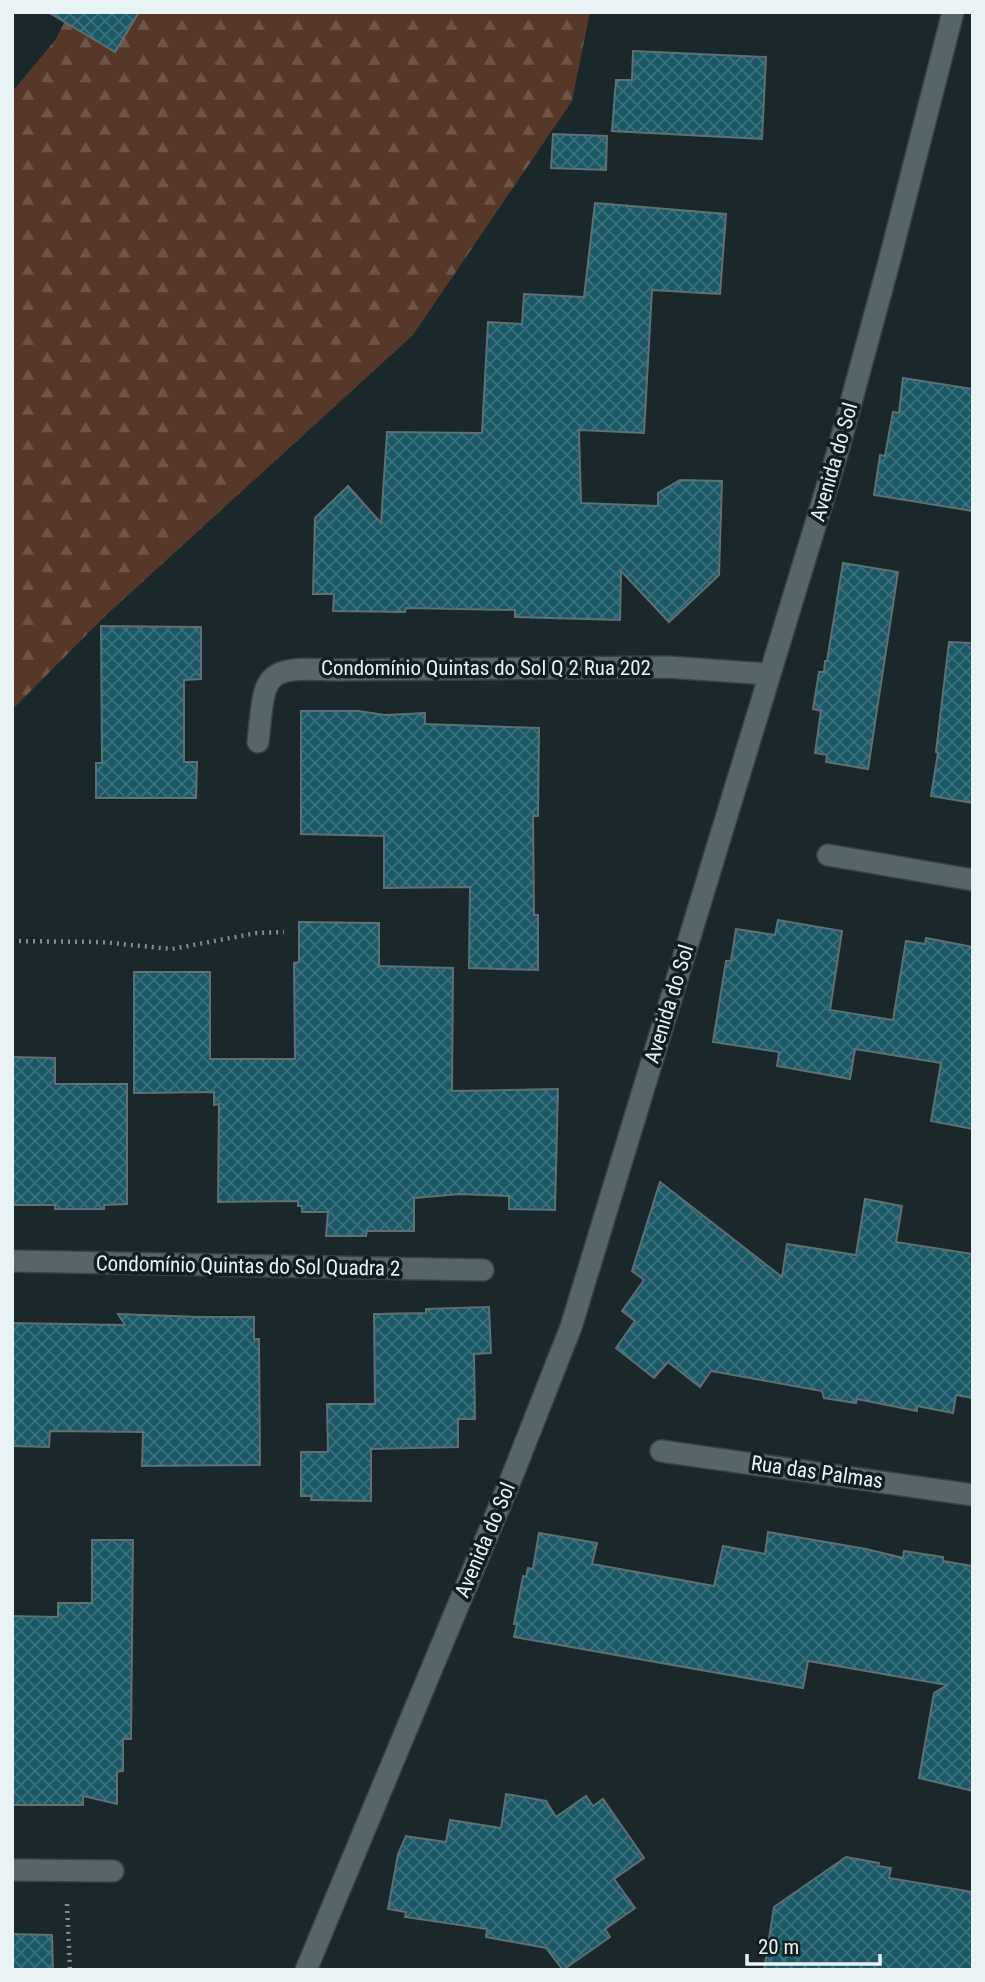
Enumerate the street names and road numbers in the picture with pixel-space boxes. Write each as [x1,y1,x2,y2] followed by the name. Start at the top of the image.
[806,400,862,524] street label: Avenida do Sol
[321,656,651,680] street label: Condomínio Quintas do Sol Q 2 Rua 202
[640,942,698,1066] street label: Avenida do Sol
[96,1251,400,1281] street label: Condomínio Quintas do Sol Quadra 2
[750,1451,884,1493] street label: Rua das Palmas
[450,1479,520,1601] street label: Avenida do Sol

